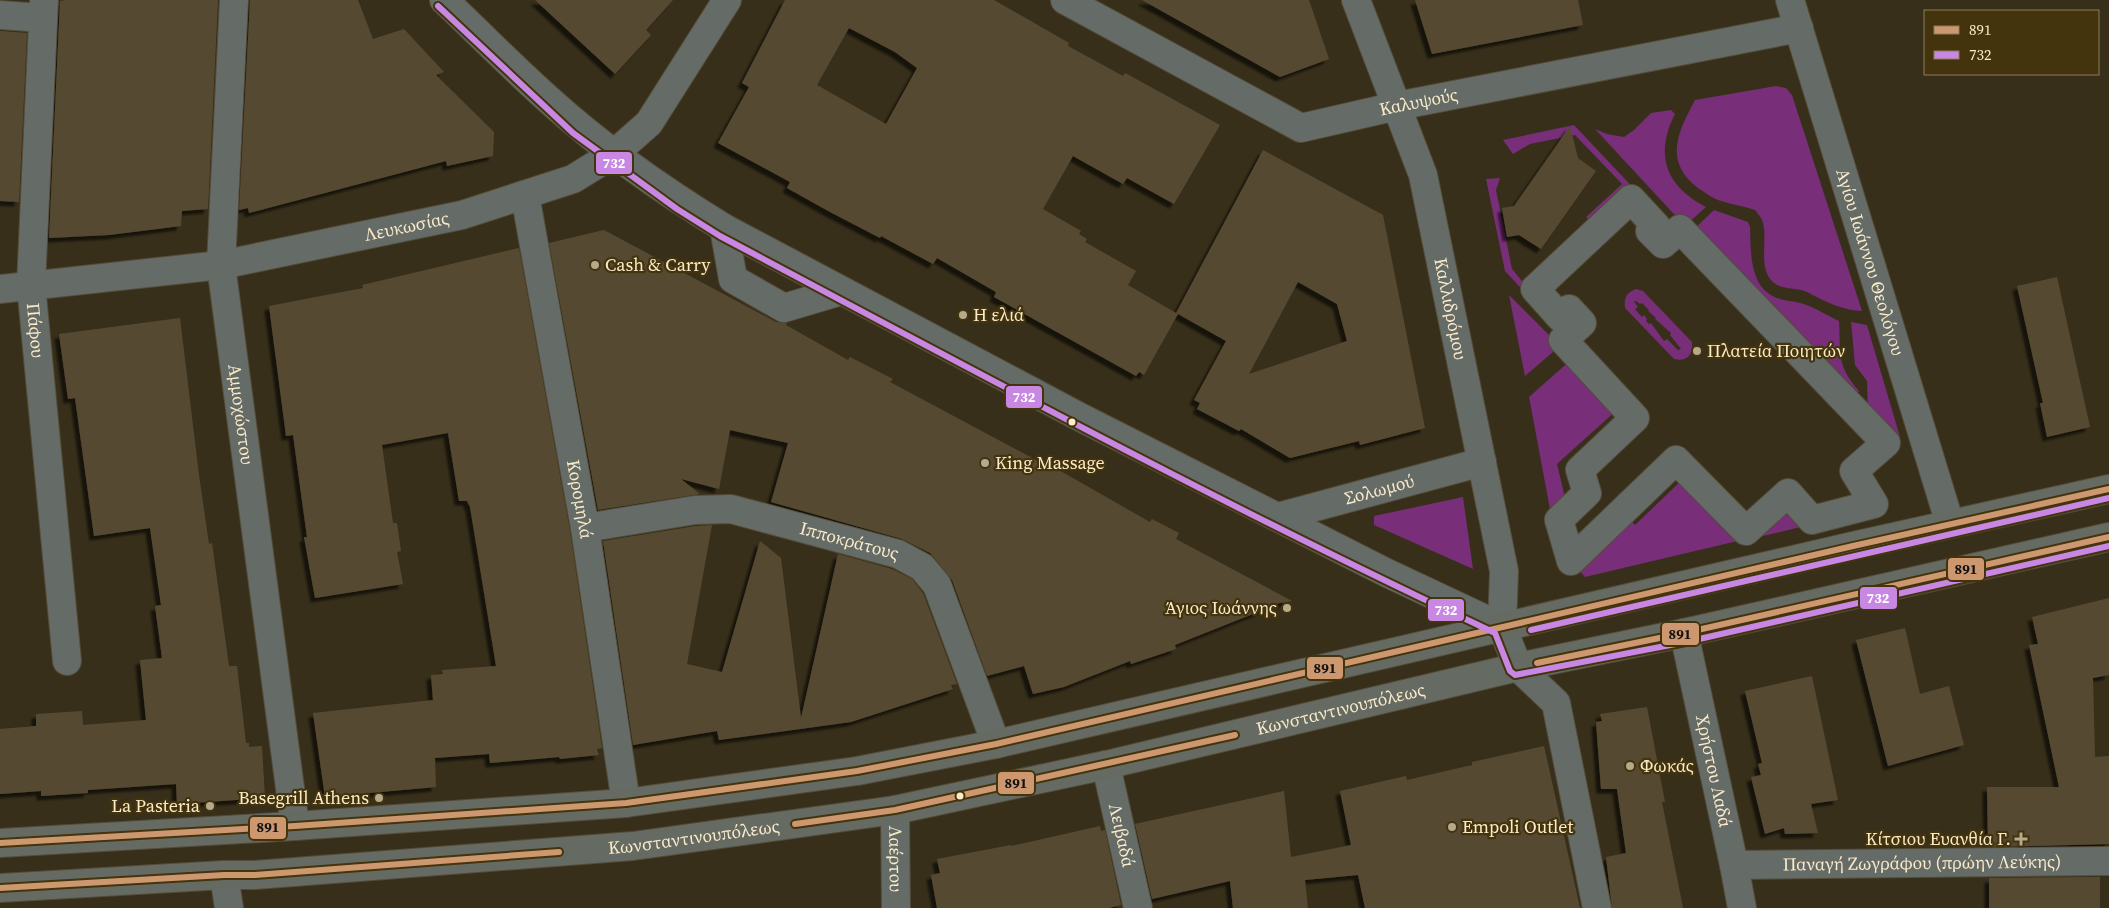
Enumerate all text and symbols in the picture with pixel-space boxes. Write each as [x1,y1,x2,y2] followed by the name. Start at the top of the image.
[1924,10,2099,75] legend
[1969,19,1992,40] text: 891
[1969,44,1992,65] text: 732
[1377,81,1460,122] street label: Καλυψούς
[595,151,633,175] line badge: 732
[603,153,626,173] text: 732
[1830,165,1911,359] street label: Αγίου Ιωάννου Θεολόγου
[362,205,451,247] street label: Λευκωσίας
[605,252,711,277] place label: Cash & Carry
[1428,256,1473,362] street label: Καλλιδρόμου
[589,259,601,271] marker: Cash & Carry
[21,302,51,359] street label: Πάφου
[973,302,1024,327] place label: Η ελιά
[957,309,969,321] marker: Η ελιά
[1707,338,1845,363] place label: Πλατεία Ποιητών
[1691,345,1703,357] marker: Πλατεία Ποιητών
[222,362,260,466] street label: Αμμοχώστου
[1005,385,1043,409] line badge: 732
[1013,387,1036,407] text: 732
[1067,417,1077,427] unlabelled marker
[995,450,1105,475] place label: King Massage
[979,457,991,469] marker: King Massage
[561,458,599,540] street label: Κορομηλά
[1342,468,1417,511] street label: Σολωμού
[797,515,902,566] street label: Ιπποκράτους
[1947,557,1985,581] line badge: 891
[1955,559,1977,579] text: 891
[1859,586,1898,610] line badge: 732
[1867,588,1890,608] text: 732
[1165,595,1277,620] place label: Άγιος Ιωάννης
[1427,598,1465,622] line badge: 732
[1435,600,1458,620] text: 732
[1281,602,1293,614] marker: Άγιος Ιωάννης
[1661,622,1700,646] line badge: 891
[1669,624,1691,644] text: 891
[1306,656,1344,680] line badge: 891
[1314,658,1336,678] text: 891
[1254,677,1428,741] street label: Κωνσταντινουπόλεως
[1690,712,1738,829] street label: Χρήστου Λαδά
[1640,753,1694,778] place label: Φωκάς
[1624,760,1636,772] marker: Φωκάς
[997,771,1035,795] line badge: 891
[1005,773,1027,793] text: 891
[238,785,369,810] place label: Basegrill Athens
[955,791,965,801] unlabelled marker
[373,792,385,804] marker: Basegrill Athens
[111,793,201,818] place label: La Pasteria
[204,800,216,812] marker: La Pasteria
[1103,801,1141,869] street label: Λειβαδά
[607,813,781,860] street label: Κωνσταντινουπόλεως
[1462,814,1574,839] place label: Empoli Outlet
[249,816,287,840] line badge: 891
[257,817,279,837] text: 891
[1446,821,1458,833] marker: Empoli Outlet
[883,826,909,892] street label: Λαέρτου
[1866,826,2011,851] place label: Κίτσιου Ευανθία Γ.
[2015,833,2027,845] marker: Κίτσιου Ευανθία Γ.
[1783,849,2061,876] street label: Παναγή Ζωγράφου (πρώην Λεύκης)

